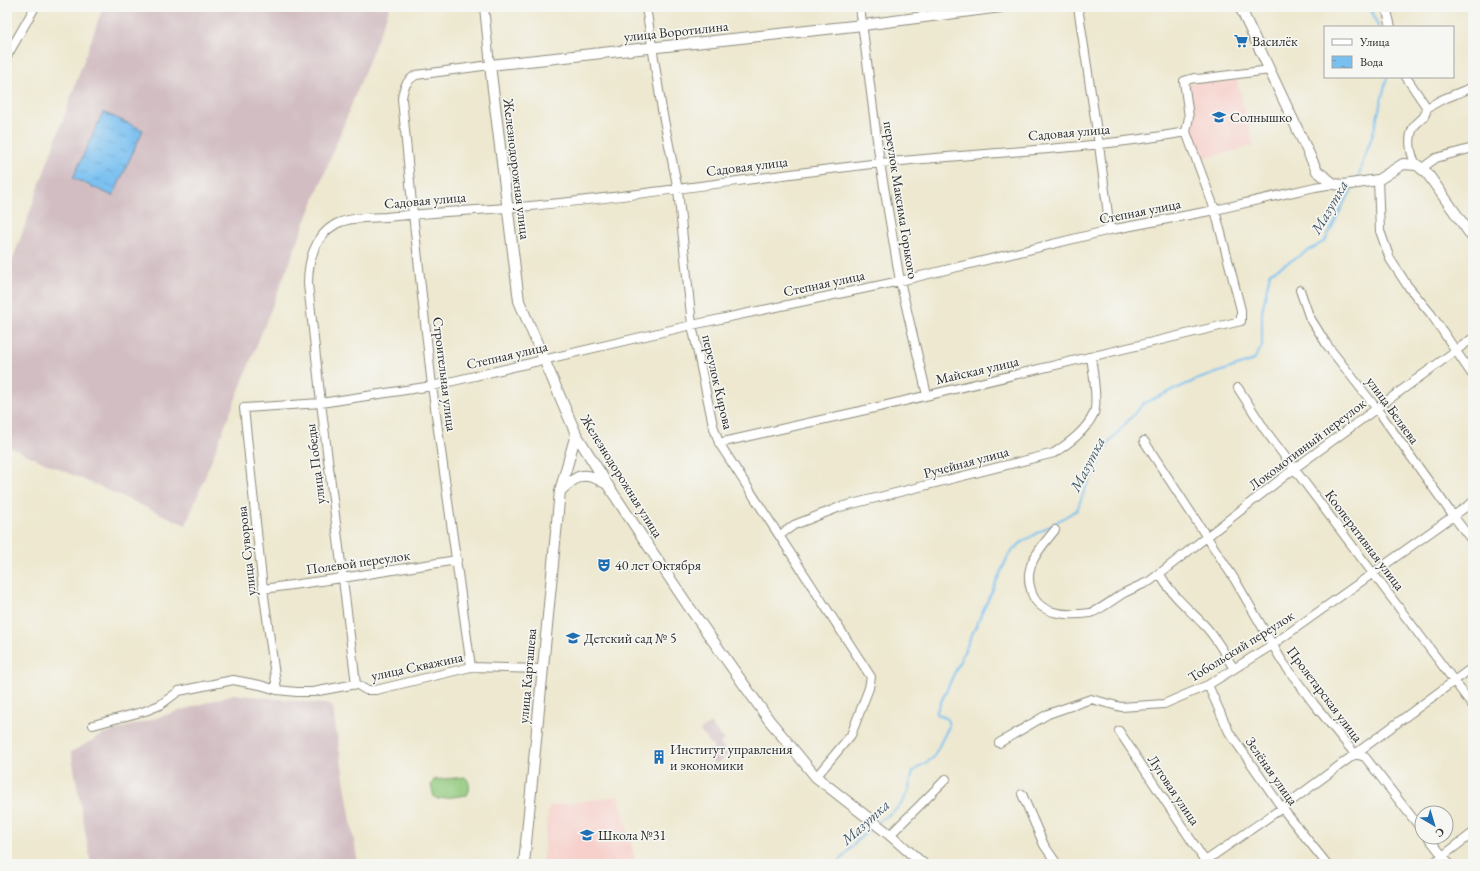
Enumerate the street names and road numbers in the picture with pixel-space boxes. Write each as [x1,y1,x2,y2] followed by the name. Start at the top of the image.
[623,17,730,45] street label: улица Воротилина
[499,96,535,241] street label: Железнодорожная улица
[1027,119,1111,145] street label: Садовая улица
[880,120,922,280] street label: переулок Максима Горького
[705,152,789,180] street label: Садовая улица
[383,187,467,213] street label: Садовая улица
[1098,194,1183,228] street label: Степная улица
[782,266,867,300] street label: Степная улица
[429,316,461,433] street label: Строительная улица
[698,333,738,431] street label: переулок Кирова
[465,337,550,373] street label: Степная улица
[934,352,1021,388] street label: Майская улица
[1362,373,1424,448] street label: улица Беляева
[1245,394,1369,494] street label: Локомотивный переулок
[576,410,667,541] street label: Железнодорожная улица
[301,422,329,505] street label: улица Победы
[921,442,1011,482] street label: Ручейная улица
[1321,486,1409,594] street label: Кооперативная улица
[232,505,260,597] street label: улица Суворова
[305,546,411,578] street label: Полевой переулок
[1185,606,1298,686] street label: Тобольский переулок
[514,627,540,724] street label: улица Карташева
[1283,642,1367,746] street label: Пролетарская улица
[369,647,465,685] street label: улица Скважина
[1242,733,1302,809] street label: Зелёная улица
[1144,751,1204,829] street label: Луговая улица

